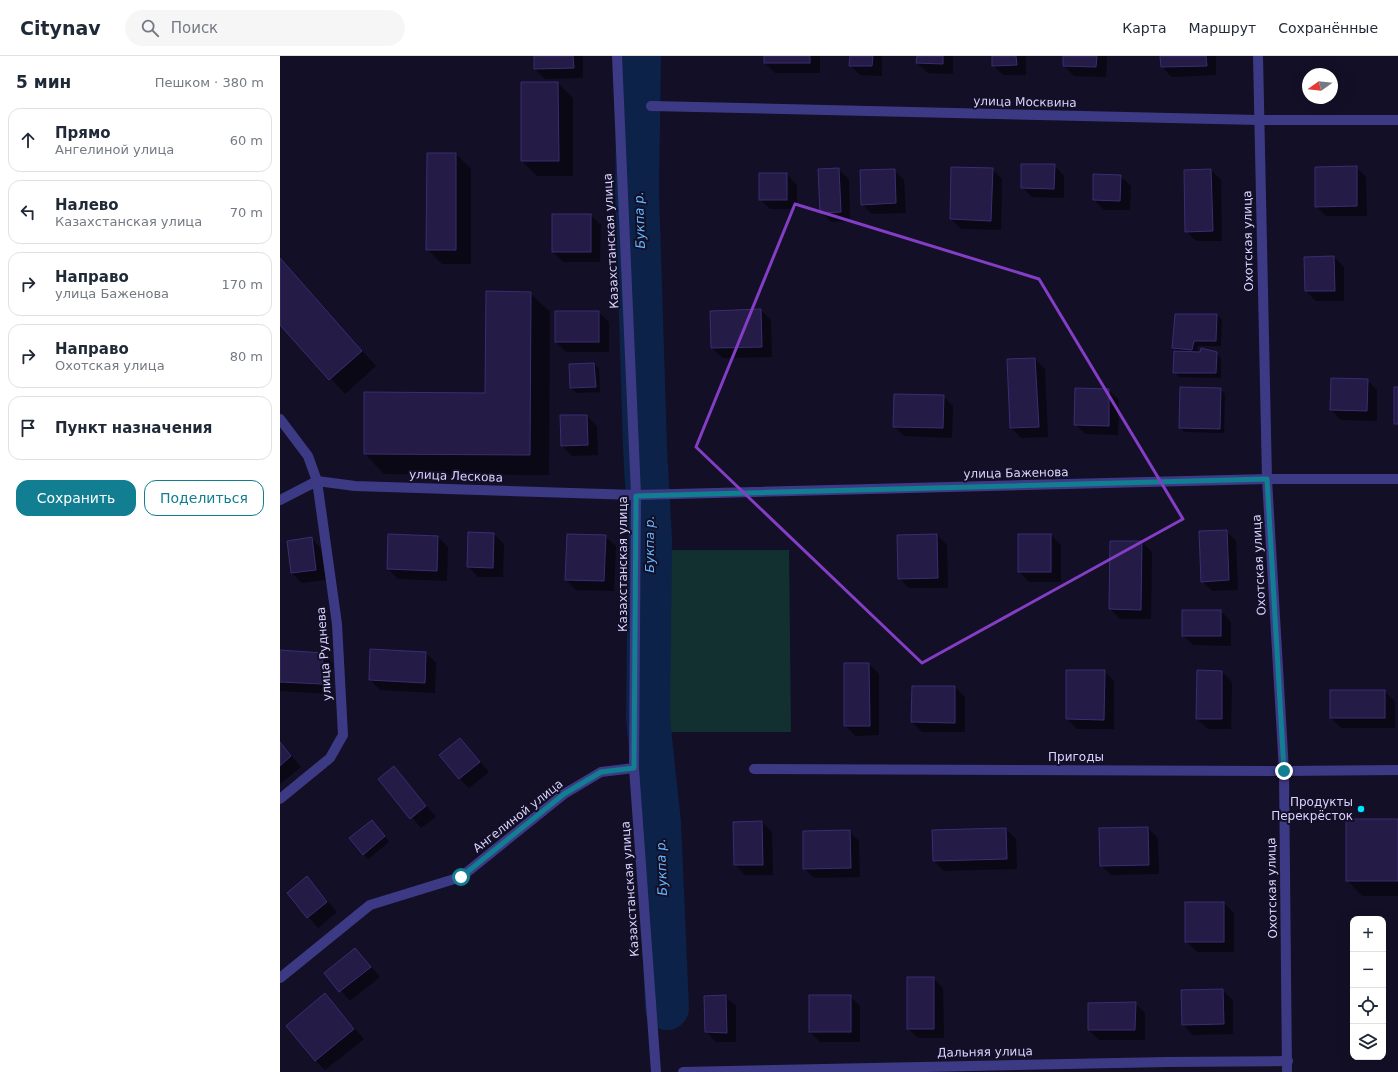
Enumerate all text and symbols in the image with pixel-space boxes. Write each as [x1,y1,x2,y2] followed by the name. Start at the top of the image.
[125,10,405,46] search box
[20,17,101,39] text: Citynav
[139,17,161,39] icon: search
[171,19,218,37] text: Поиск
[1122,20,1166,36] text: Карта
[1188,20,1256,36] text: Маршрут
[1278,20,1378,36] text: Сохранённые
[1302,68,1338,104] north arrow
[16,72,71,92] text: 5 мин
[155,75,264,90] text: Пешком · 380 m
[973,94,1077,110] street label: улица Москвина
[55,124,111,142] text: Прямо
[17,129,39,151] icon: ahead
[230,133,263,148] text: 60 m
[55,142,174,157] text: Ангелиной улица
[600,173,622,309] street label: Казахстанская улица
[1240,190,1256,292] street label: Охотская улица
[631,191,648,249] water label: Букпа р.
[55,196,119,214] text: Налево
[17,201,39,223] icon: left
[230,205,263,220] text: 70 m
[55,214,202,229] text: Казахстанская улица
[55,268,129,286] text: Направо
[17,273,39,295] icon: right
[221,277,263,292] text: 170 m
[55,286,169,301] text: улица Баженова
[55,340,129,358] text: Направо
[17,345,39,367] icon: right
[230,349,263,364] text: 80 m
[55,358,165,373] text: Охотская улица
[17,417,39,439] icon: arrive
[55,419,212,437] text: Пункт назначения
[963,465,1069,481] street label: улица Баженова
[409,467,503,485] street label: улица Лескова
[16,480,136,516] button: Сохранить
[144,480,264,516] button: Поделиться
[616,496,630,632] street label: Казахстанская улица
[1249,514,1269,616] street label: Охотская улица
[642,515,657,573] water label: Букпа р.
[314,607,334,701] street label: улица Руднева
[1048,750,1104,764] street label: Пригоды
[1275,762,1293,780] route end
[470,777,566,855] street label: Ангелиной улица
[1271,795,1353,823] place label: Продукты Перекрёсток
[1356,804,1366,814] marker: Продукты Перекрёсток
[618,821,642,957] street label: Казахстанская улица
[1264,837,1280,939] street label: Охотская улица
[653,838,670,896] water label: Букпа р.
[452,868,470,886] route start
[1350,916,1386,1060] map controls
[1350,916,1386,952] button: +
[1350,952,1386,988] button: −
[1350,988,1386,1024] button: locate
[1350,1024,1386,1060] button: layers
[937,1044,1033,1060] street label: Дальняя улица

